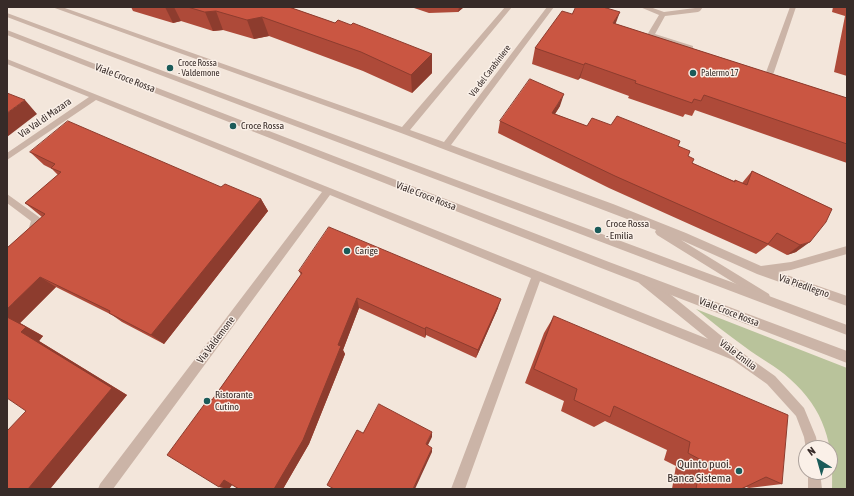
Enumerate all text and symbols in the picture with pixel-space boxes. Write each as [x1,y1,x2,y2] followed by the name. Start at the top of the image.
[467,43,513,99] street label: Via del Carabiniere
[178,58,220,79] place label: Croce Rossa - Valdemone
[93,61,157,95] street label: Viale Croce Rossa
[165,63,175,73] marker: Croce Rossa - Valdemone
[688,68,698,78] marker: Palermo 17
[701,68,739,78] place label: Palermo 17
[16,95,74,141] street label: Via Val di Mazara
[241,120,284,132] place label: Croce Rossa
[228,121,238,131] marker: Croce Rossa
[394,179,458,213] street label: Viale Croce Rossa
[606,218,649,242] place label: Croce Rossa - Emilia
[593,225,603,235] marker: Croce Rossa - Emilia
[355,245,378,257] place label: Carige
[342,246,352,256] marker: Carige
[777,272,831,300] street label: Via Piedilegno
[697,295,761,329] street label: Viale Croce Rossa
[194,314,238,366] street label: Via Valdemone
[717,337,759,373] street label: Viale Emilia
[215,389,253,412] place label: Ristorante Cutino
[202,396,212,406] marker: Ristorante Cutino
[798,440,838,480] north arrow
[805,444,818,458] text: N
[667,457,731,485] place label: Quinto puoi. Banca Sistema
[734,466,744,476] marker: Quinto puoi. Banca Sistema

